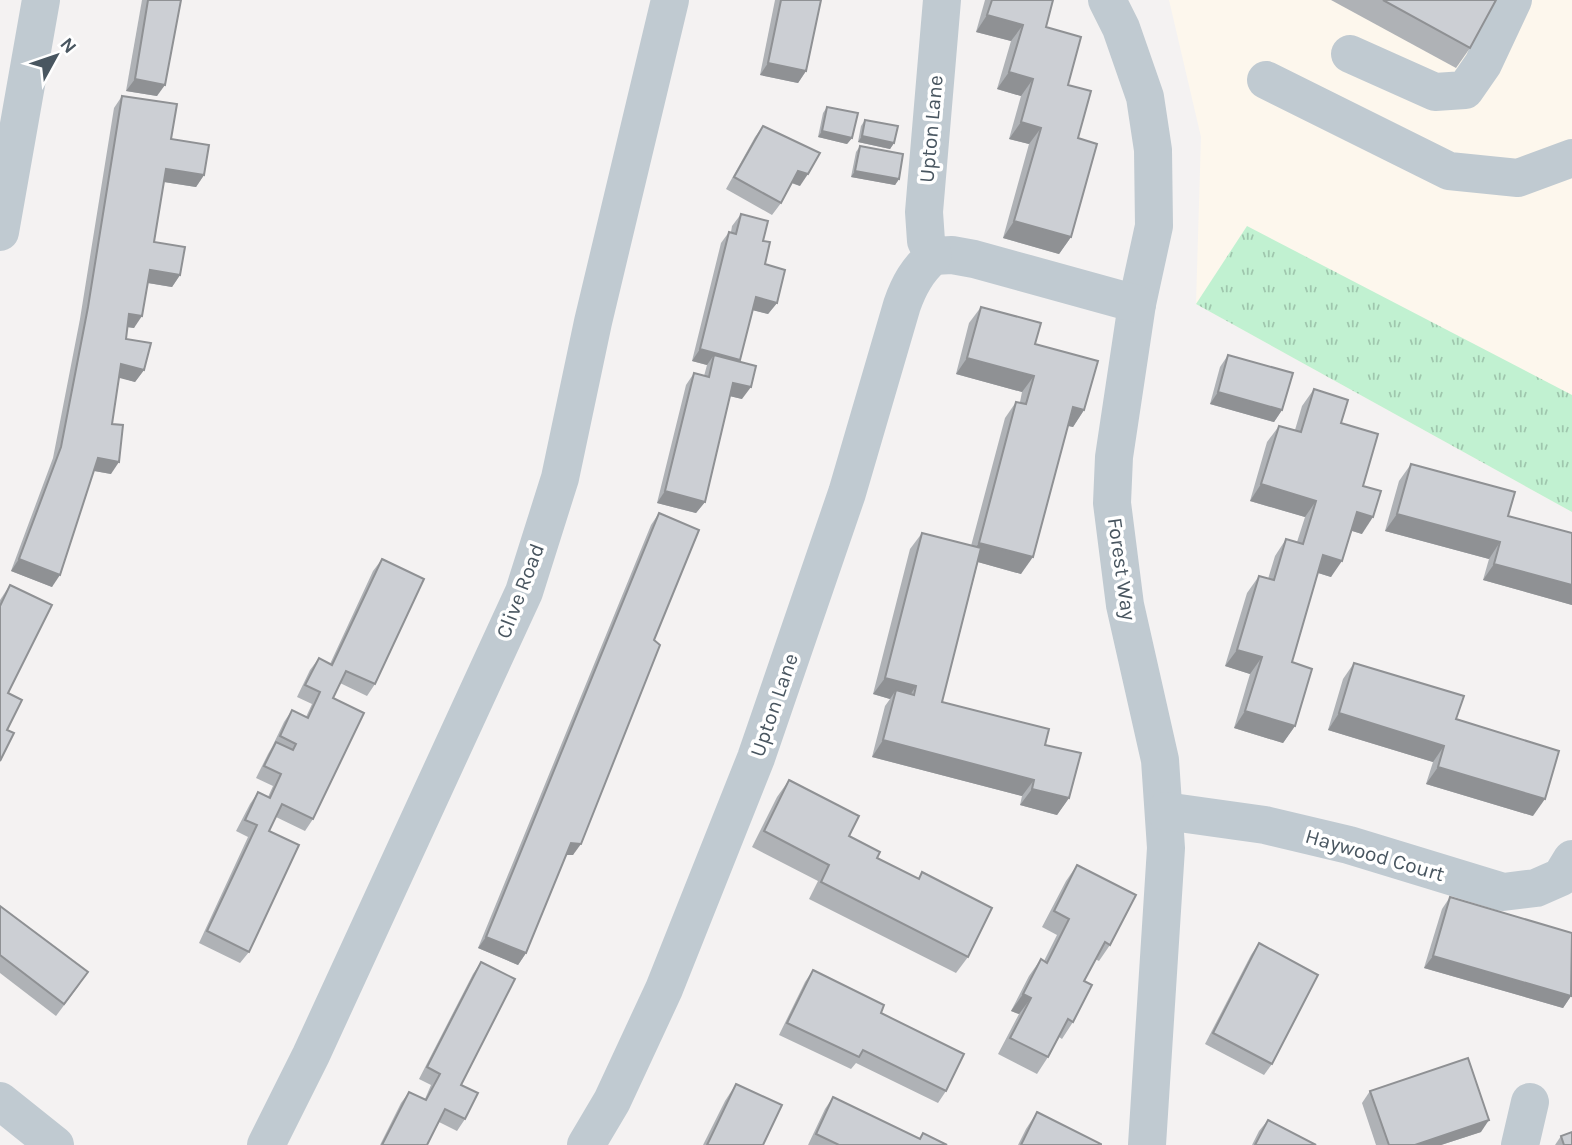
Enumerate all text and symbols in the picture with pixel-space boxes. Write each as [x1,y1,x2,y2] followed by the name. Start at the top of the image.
[21,21,91,91] north arrow
[55,33,81,58] text: N
[914,74,948,184] street label: Upton Lane
[1103,516,1141,622] street label: Forest Way
[491,540,549,642] street label: Clive Road
[745,650,803,760] street label: Upton Lane
[1303,824,1447,886] street label: Haywood Court

